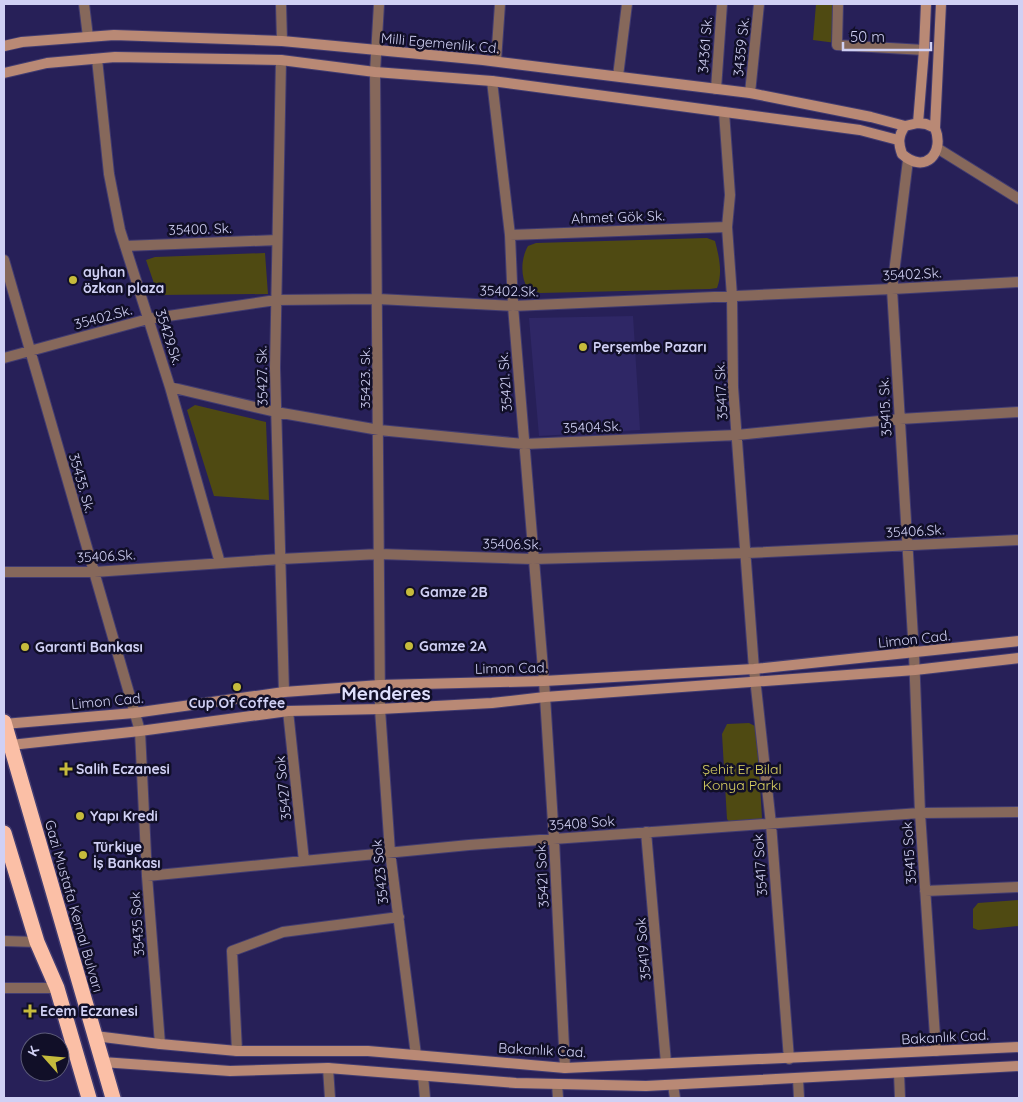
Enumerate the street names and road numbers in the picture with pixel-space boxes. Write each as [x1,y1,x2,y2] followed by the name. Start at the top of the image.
[694,16,716,74] street label: 34361 Sk.
[729,17,753,77] street label: 34359 Sk.
[380,29,500,57] street label: Milli Egemenlik Cd.
[571,206,665,228] street label: Ahmet Gök Sk.
[168,219,232,239] street label: 35400. Sk.
[882,263,942,285] street label: 35402.Sk.
[479,281,539,301] street label: 35402.Sk.
[72,301,134,333] street label: 35402.Sk.
[152,307,186,367] street label: 35429.Sk.
[252,346,272,406] street label: 35427. Sk.
[356,347,374,409] street label: 35423. Sk.
[494,352,516,412] street label: 35421. Sk.
[710,362,732,420] street label: 35417. Sk.
[874,377,896,437] street label: 35415. Sk.
[562,417,622,437] street label: 35404.Sk.
[65,451,99,515] street label: 35435. Sk.
[885,520,945,542] street label: 35406.Sk.
[483,534,541,554] street label: 35406.Sk.
[76,545,136,567] street label: 35406.Sk.
[877,626,951,652] street label: Limon Cad.
[475,658,547,678] street label: Limon Cad.
[70,689,144,713] street label: Limon Cad.
[271,755,295,821] street label: 35427 Sok
[549,812,615,834] street label: 35408 Sok
[41,818,107,994] street label: Gazi Mustafa Kemal Bulvarı
[898,821,920,885] street label: 35415 Sok
[749,833,771,897] street label: 35417 Sok
[368,839,392,905] street label: 35423 Sok
[531,842,553,908] street label: 35421 Sok.
[126,891,148,957] street label: 35435 Sok
[631,917,655,981] street label: 35419 Sok
[901,1026,989,1048] street label: Bakanlık Cad.
[498,1039,586,1061] street label: Bakanlık Cad.

